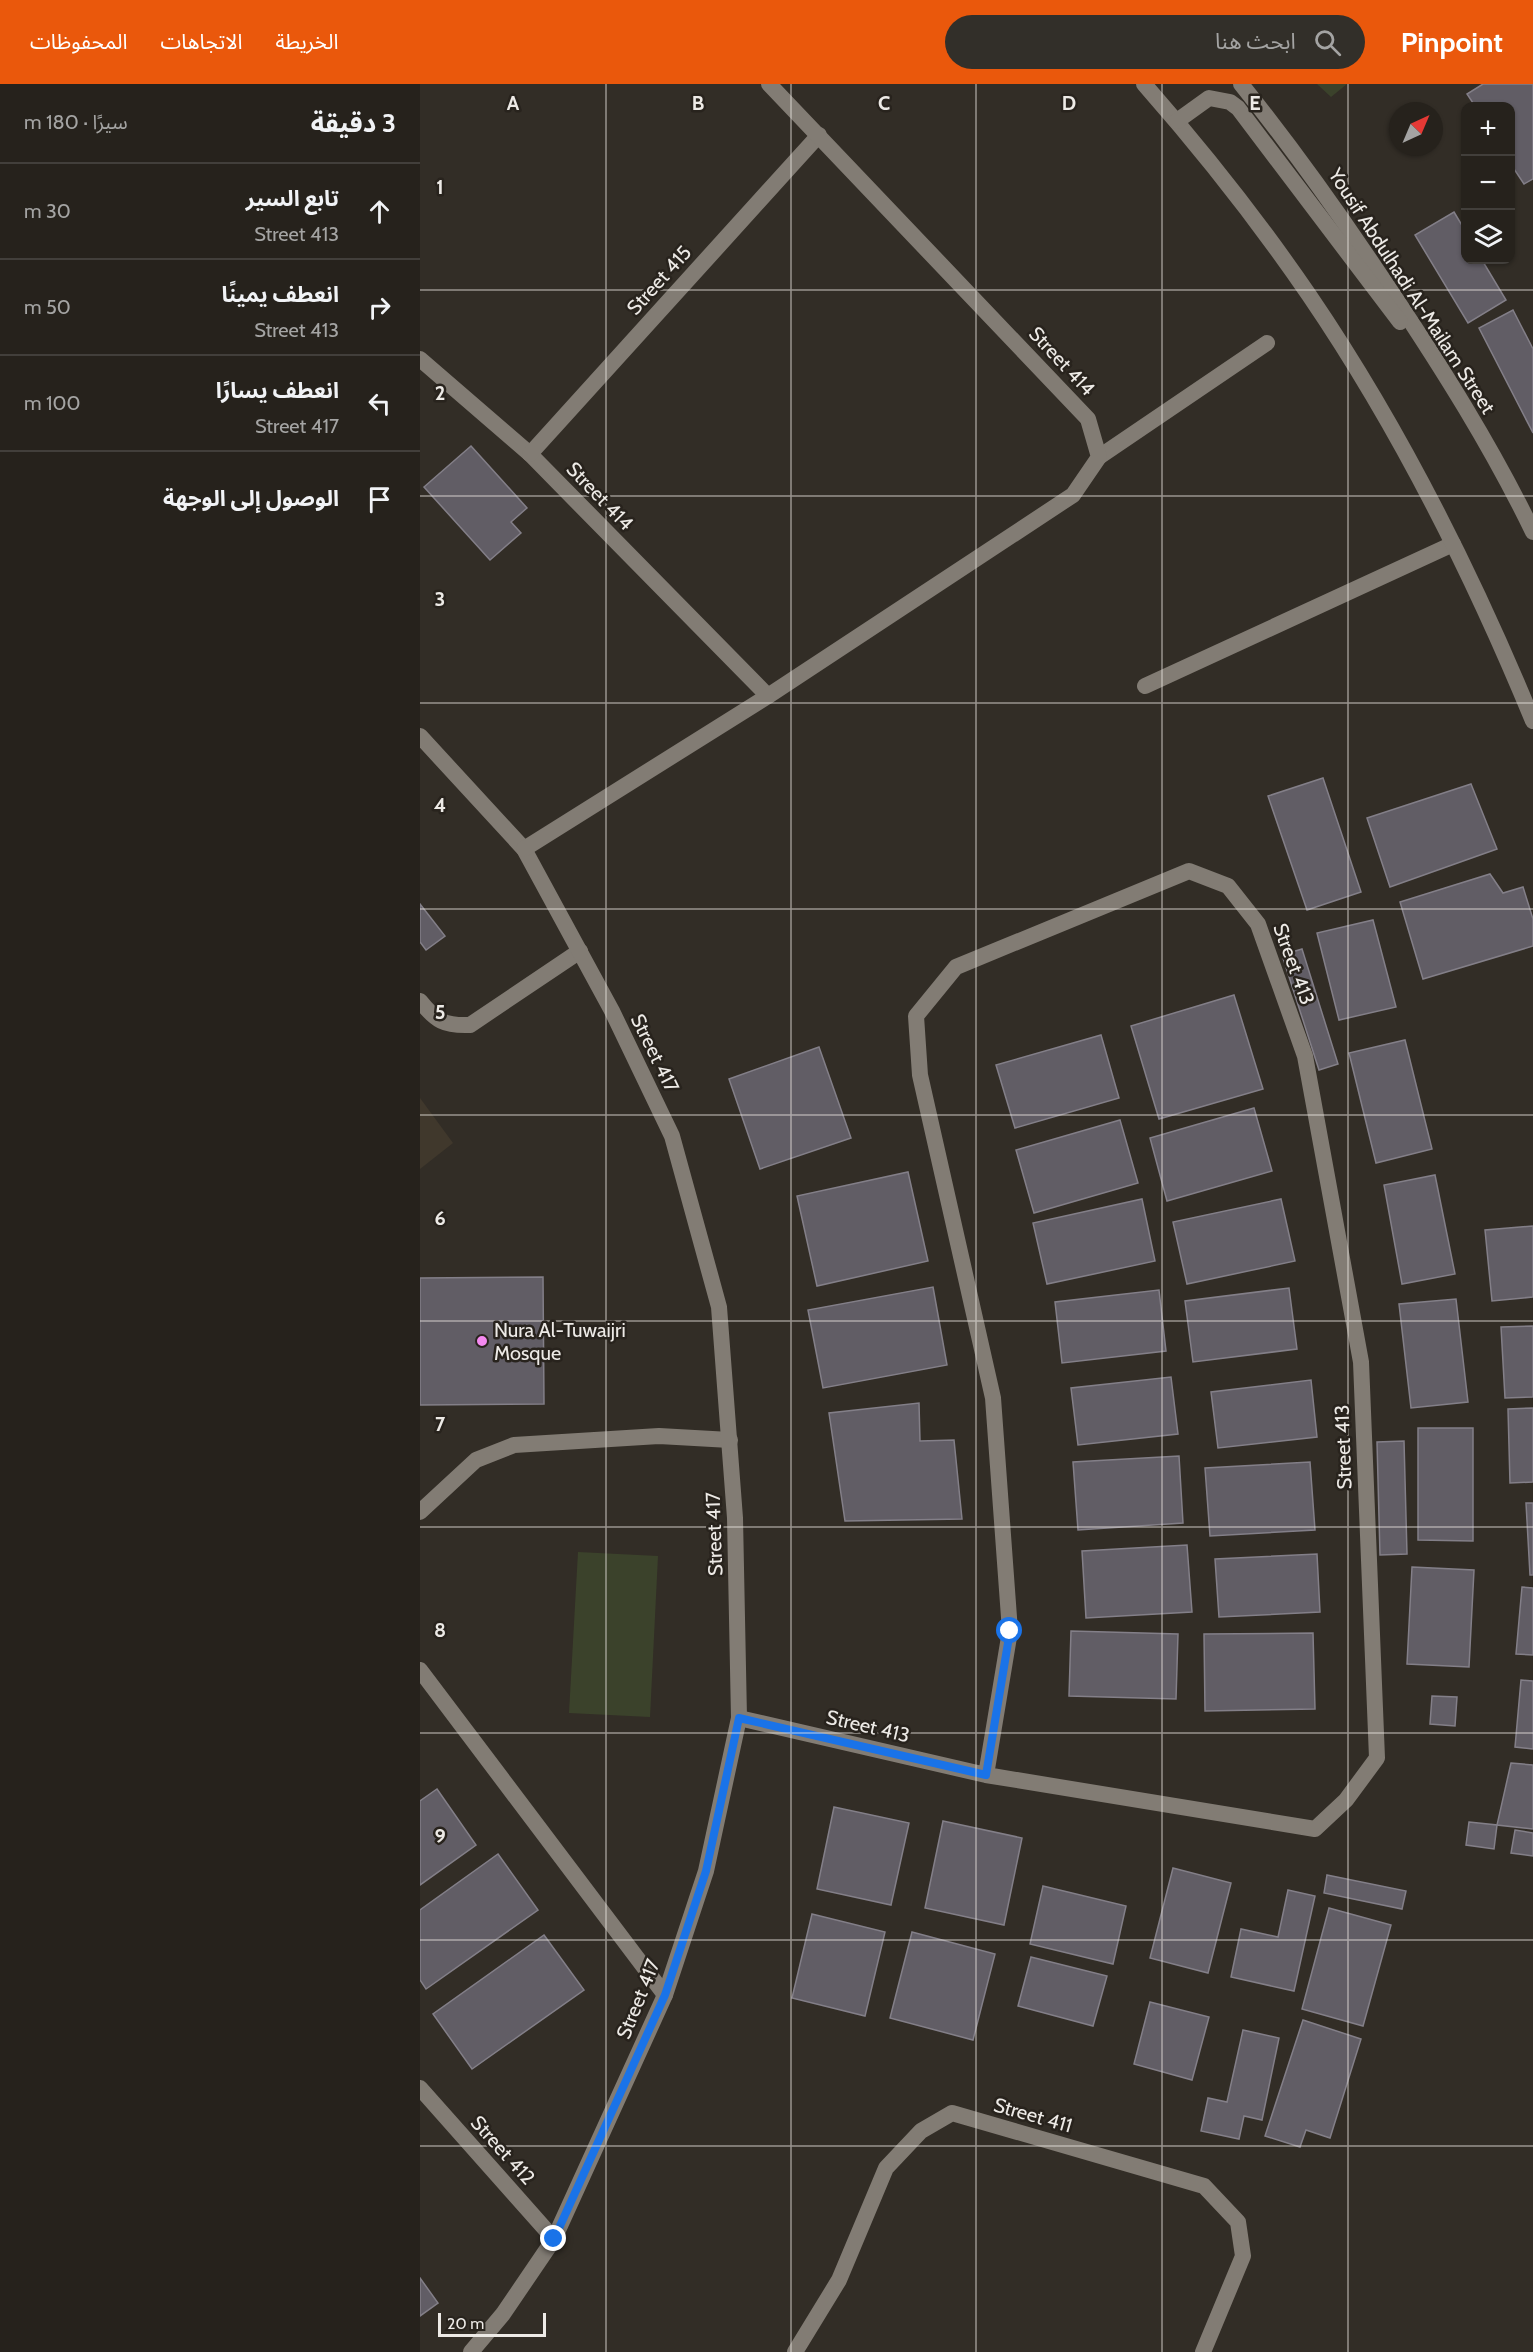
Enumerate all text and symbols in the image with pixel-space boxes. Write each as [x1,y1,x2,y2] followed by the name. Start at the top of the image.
[945,15,1365,69] search box
[1401,25,1503,59] text: Pinpoint
[1311,26,1344,59] icon: search
[1215,28,1296,55] text: ابحث هنا
[30,29,127,54] text: المحفوظات
[160,29,242,54] text: الاتجاهات
[275,29,338,54] text: الخريطة
[507,91,520,115] text: A
[692,91,704,115] text: B
[878,91,890,115] text: C
[1062,91,1076,115] text: D
[1249,91,1261,115] text: E
[1389,102,1443,156] north arrow
[1461,102,1515,264] map controls
[1461,102,1515,156] button: +
[311,107,396,139] text: 3 دقيقة
[24,110,128,134] text: سيرًا · 180 m
[1461,156,1515,210] button: −
[1323,163,1501,418] street label: Yousif Abdulhadi Al-Mailam Street
[436,175,444,199] text: 1
[246,185,339,212] text: تابع السير
[363,195,396,228] icon: ahead
[24,199,71,223] text: 30 m
[1461,210,1515,264] button: layers
[254,222,339,246] text: Street 413
[622,240,696,320] street label: Street 415
[222,281,339,308] text: انعطف يمينًا
[363,291,396,324] icon: right
[24,295,71,319] text: 50 m
[254,318,339,342] text: Street 413
[1024,322,1100,401] street label: Street 414
[216,377,339,404] text: انعطف يسارًا
[435,381,445,405] text: 2
[363,387,396,420] icon: left
[24,391,81,415] text: 100 m
[255,414,339,438] text: Street 417
[562,457,639,535] street label: Street 414
[363,483,396,516] icon: arrive
[163,485,339,512] text: الوصول إلى الوجهة
[435,587,445,611] text: 3
[434,793,446,817] text: 4
[1268,920,1320,1008] street label: Street 413
[435,1000,445,1024] text: 5
[626,1010,684,1096] street label: Street 417
[434,1206,446,1230] text: 6
[494,1318,626,1365] place label: Nura Al-Tuwaijri Mosque
[475,1334,489,1348] marker: Nura Al-Tuwaijri Mosque
[1330,1404,1356,1490] street label: Street 413
[435,1412,446,1436] text: 7
[701,1492,727,1576] street label: Street 417
[996,1617,1022,1643] route start
[434,1618,446,1642] text: 8
[824,1705,912,1747] street label: Street 413
[434,1824,446,1848] text: 9
[611,1956,665,2042] street label: Street 417
[991,2092,1075,2138] street label: Street 411
[466,2111,540,2189] street label: Street 412
[540,2225,566,2251] route end
[438,2310,546,2338] scale bar
[447,2314,484,2333] text: 20 m

